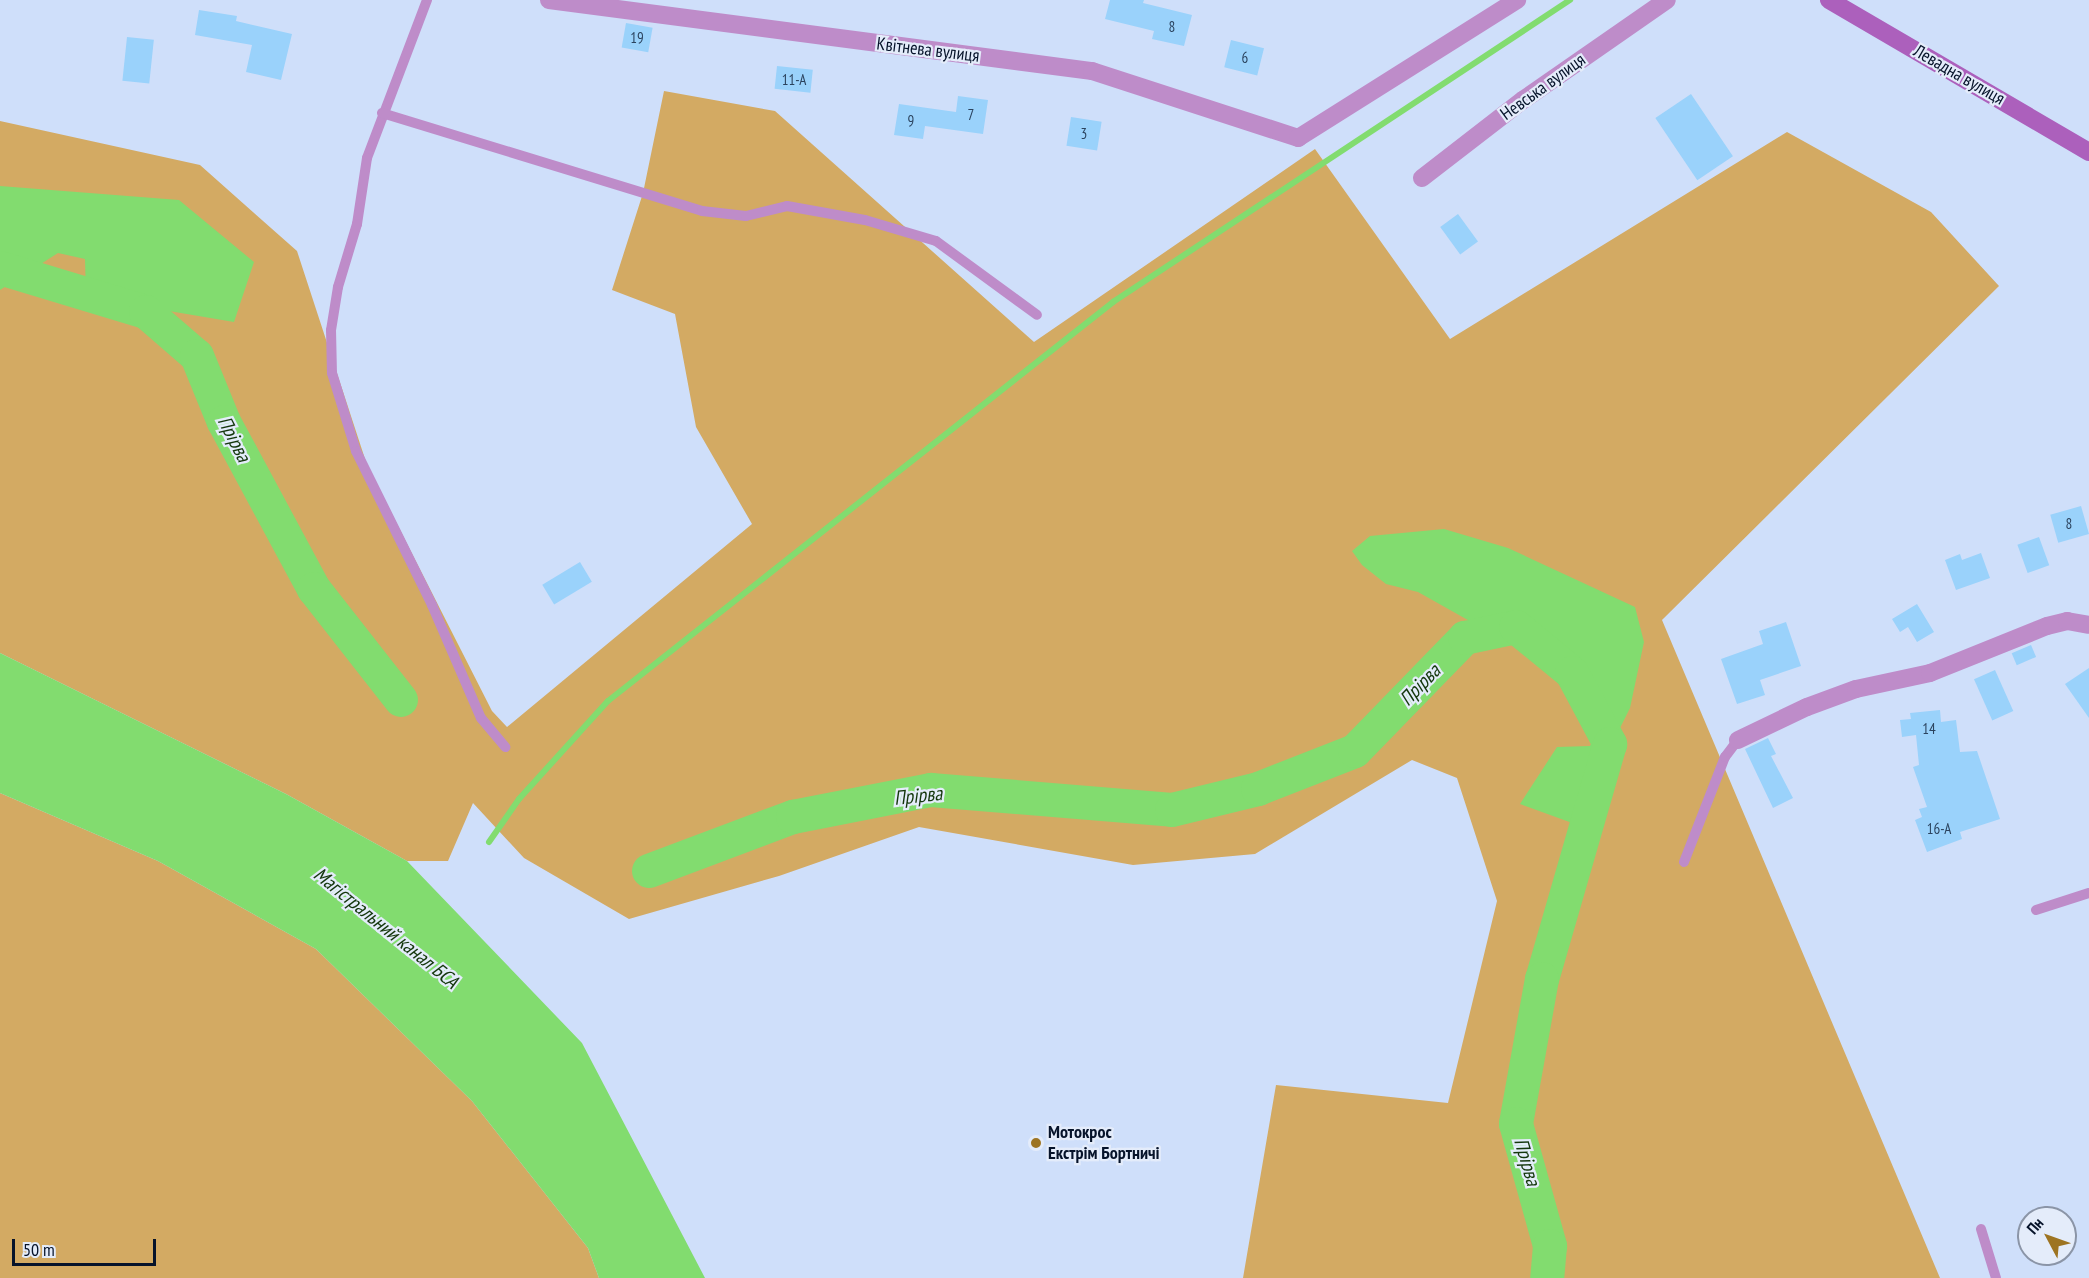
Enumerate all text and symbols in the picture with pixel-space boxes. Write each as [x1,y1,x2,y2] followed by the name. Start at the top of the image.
[1169,18,1175,36] house number: 8
[630,29,644,47] house number: 19
[875,33,981,67] street label: Квітнева вулиця
[1910,40,2008,110] street label: Левадна вулиця
[1242,49,1248,67] house number: 6
[1496,49,1590,125] street label: Невська вулиця
[782,71,806,89] house number: 11-А
[968,106,974,124] house number: 7
[908,112,914,130] house number: 9
[1081,125,1087,143] house number: 3
[212,412,256,466] water label: Прірва
[2066,515,2072,533] house number: 8
[1395,659,1445,711] water label: Прірва
[1922,720,1936,738] house number: 14
[893,782,943,810] water label: Прірва
[1927,820,1951,838] house number: 16-А
[309,862,463,994] water label: Магістральний канал БСА
[1048,1122,1160,1164] place label: Мотокрос Екстрім Бортничі
[1509,1135,1545,1189] water label: Прірва
[1029,1136,1043,1150] marker: Мотокрос Екстрім Бортничі
[2017,1206,2077,1266] north arrow
[2022,1213,2048,1238] text: Пн
[15,1227,159,1265] scale bar
[23,1238,55,1261] text: 50 m

